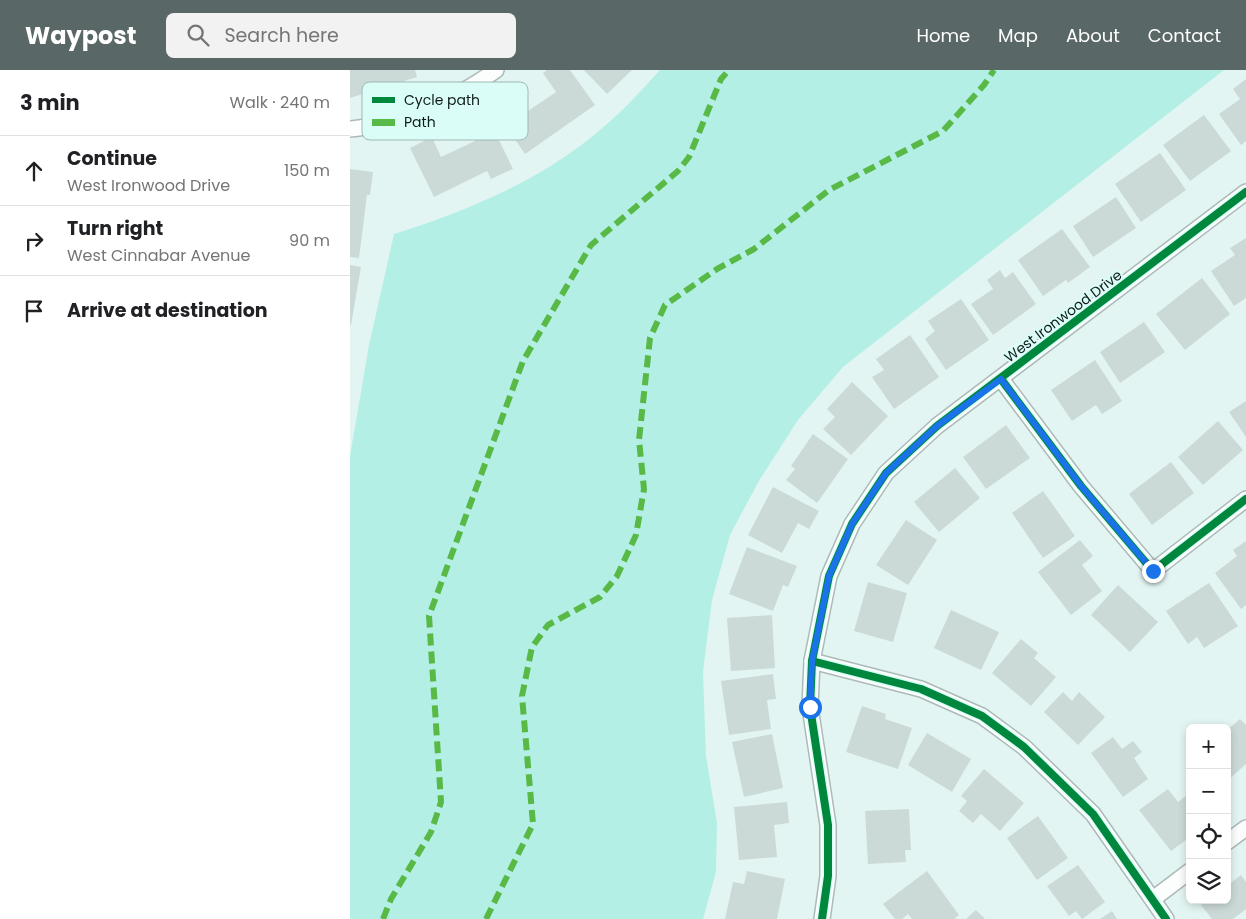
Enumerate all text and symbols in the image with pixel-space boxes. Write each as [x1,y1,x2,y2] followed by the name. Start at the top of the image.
[166,13,516,58] search box
[25,19,136,52] text: Waypost
[184,21,212,49] icon: search
[224,22,339,49] text: Search here
[916,23,970,48] text: Home
[998,23,1038,48] text: Map
[1066,23,1120,48] text: About
[1148,23,1221,48] text: Contact
[362,82,528,140] legend
[20,88,80,117] text: 3 min
[404,90,480,110] text: Cycle path
[229,91,330,114] text: Walk · 240 m
[404,112,436,132] text: Path
[67,145,157,172] text: Continue
[20,157,48,185] icon: ahead
[284,159,330,182] text: 150 m
[67,174,230,197] text: West Ironwood Drive
[67,215,163,242] text: Turn right
[20,227,48,255] icon: right
[289,229,330,252] text: 90 m
[67,244,251,267] text: West Cinnabar Avenue
[1000,265,1126,367] street label: West Ironwood Drive
[20,297,48,325] icon: arrive
[67,297,268,324] text: Arrive at destination
[1142,560,1165,583] route end
[799,696,822,719] route start
[1186,724,1231,904] map controls
[1186,724,1231,769] button: +
[1186,769,1231,814] button: −
[1186,814,1231,859] button: locate
[1186,859,1231,904] button: layers

